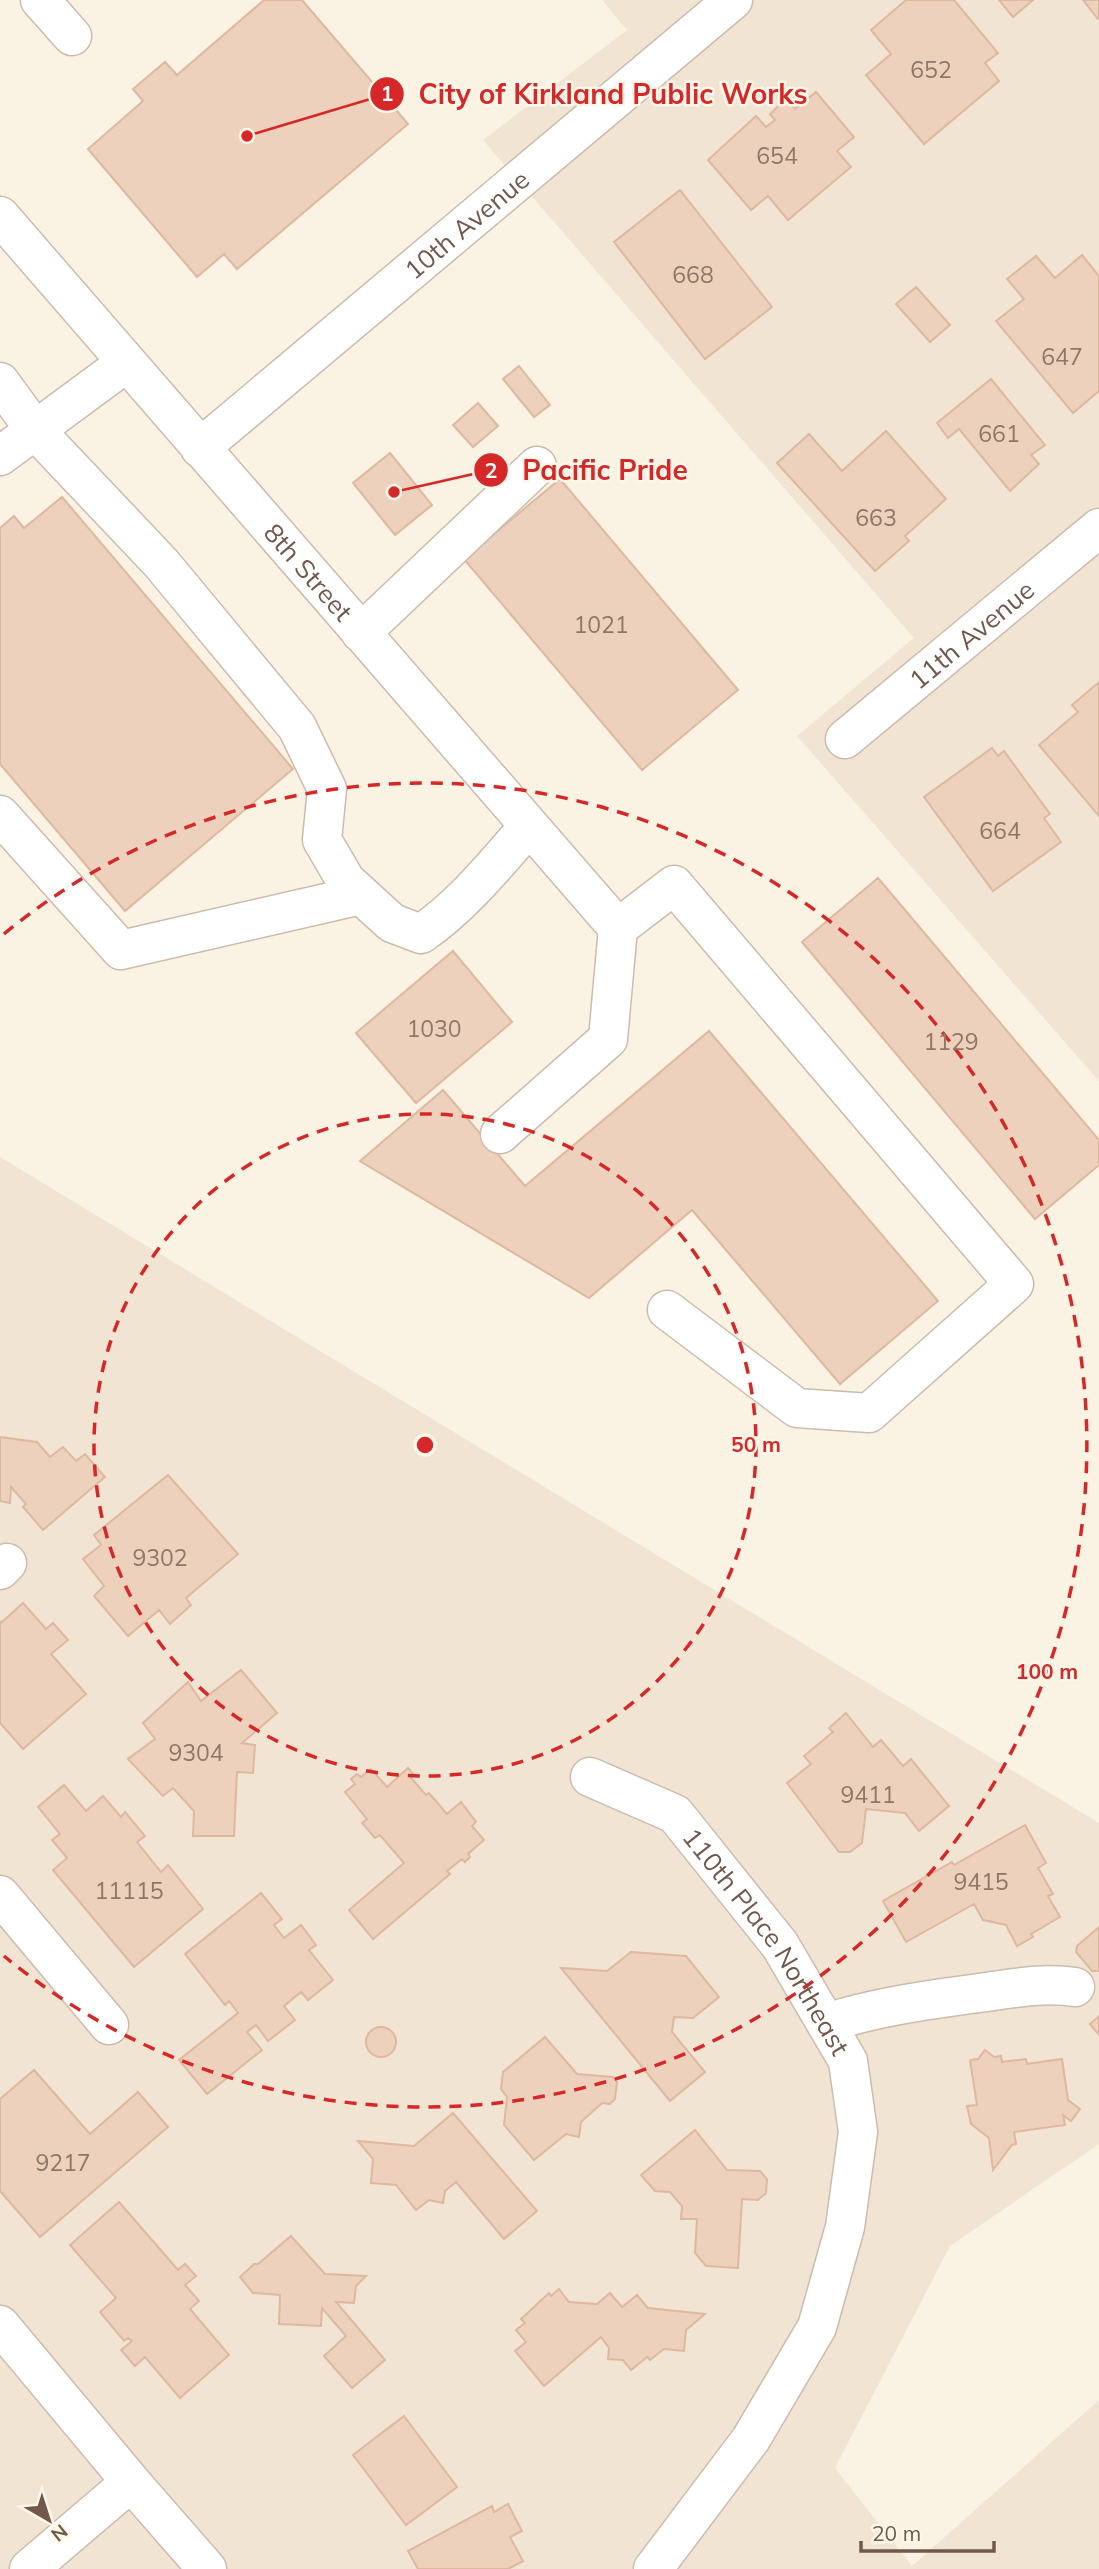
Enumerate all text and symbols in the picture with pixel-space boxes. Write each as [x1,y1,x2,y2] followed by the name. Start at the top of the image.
[910,55,952,84] house number: 652
[370,70,822,119] callout: City of Kirkland Public Works
[419,76,807,111] text: City of Kirkland Public Works
[381,80,393,106] text: 1
[756,141,798,170] house number: 654
[397,162,536,286] street label: 10th Avenue
[672,260,714,289] house number: 668
[1041,342,1083,371] house number: 647
[978,419,1020,448] house number: 661
[473,446,702,495] callout: Pacific Pride
[522,452,688,487] text: Pacific Pride
[485,457,497,483] text: 2
[855,503,897,532] house number: 663
[257,516,360,627] street label: 8th Street
[902,573,1041,696] street label: 11th Avenue
[573,610,629,639] house number: 1021
[979,816,1021,845] house number: 664
[406,1014,462,1043] house number: 1030
[923,1027,979,1056] house number: 1129
[731,1431,781,1457] text: 50 m
[413,1433,437,1457] centre of rings
[132,1543,188,1572] house number: 9302
[1016,1658,1078,1684] text: 100 m
[168,1738,224,1767] house number: 9304
[840,1780,896,1809] house number: 9411
[676,1821,857,2061] street label: 110th Place Northeast
[953,1867,1009,1896] house number: 9415
[94,1876,164,1905] house number: 11115
[35,2148,91,2177] house number: 9217
[14,2485,84,2555] north arrow
[861,2510,994,2554] scale bar
[47,2519,73,2547] text: N
[872,2520,921,2546] text: 20 m

